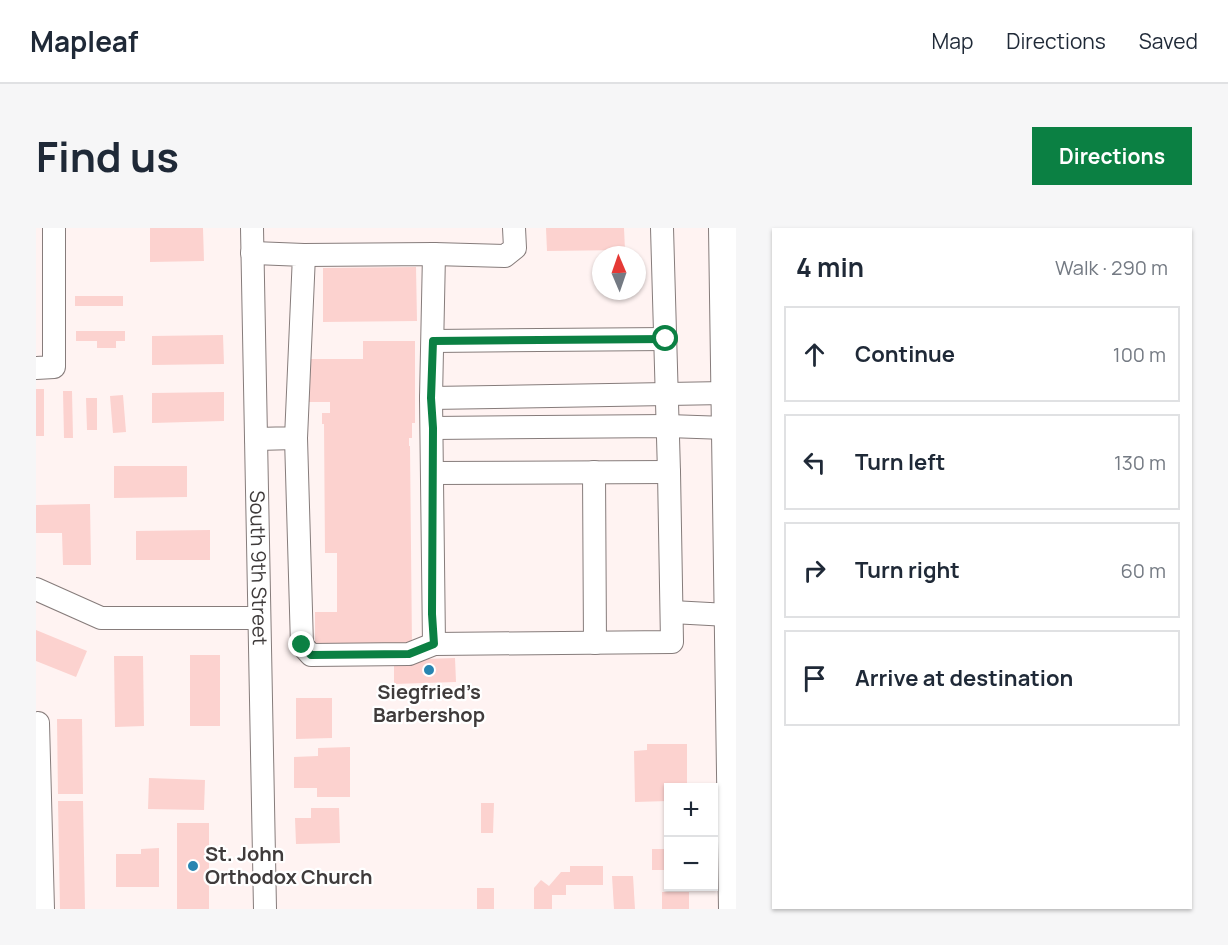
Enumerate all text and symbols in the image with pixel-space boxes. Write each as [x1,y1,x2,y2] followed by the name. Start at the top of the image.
[30,22,138,60] text: Mapleaf
[932,27,973,55] text: Map
[1006,27,1106,55] text: Directions
[1139,27,1198,55] text: Saved
[36,127,179,185] text: Find us
[1032,127,1192,185] button: Directions
[592,246,646,300] north arrow
[796,249,864,285] text: 4 min
[1055,254,1168,281] text: Walk · 290 m
[652,325,678,351] route start
[798,338,831,371] icon: ahead
[855,339,955,369] text: Continue
[1113,341,1166,368] text: 100 m
[798,446,831,479] icon: left
[855,447,945,477] text: Turn left
[1114,449,1166,476] text: 130 m
[244,490,274,646] street label: South 9th Street
[798,554,831,587] icon: right
[855,555,960,585] text: Turn right
[1120,557,1166,584] text: 60 m
[288,631,314,657] route end
[798,662,831,695] icon: arrive
[422,663,436,677] marker: Siegfried’s Barbershop
[855,663,1073,693] text: Arrive at destination
[373,678,485,728] place label: Siegfried’s Barbershop
[664,783,718,891] map controls
[664,783,718,837] button: +
[664,837,718,891] button: −
[205,840,373,890] place label: St. John Orthodox Church
[186,859,200,873] marker: St. John Orthodox Church

